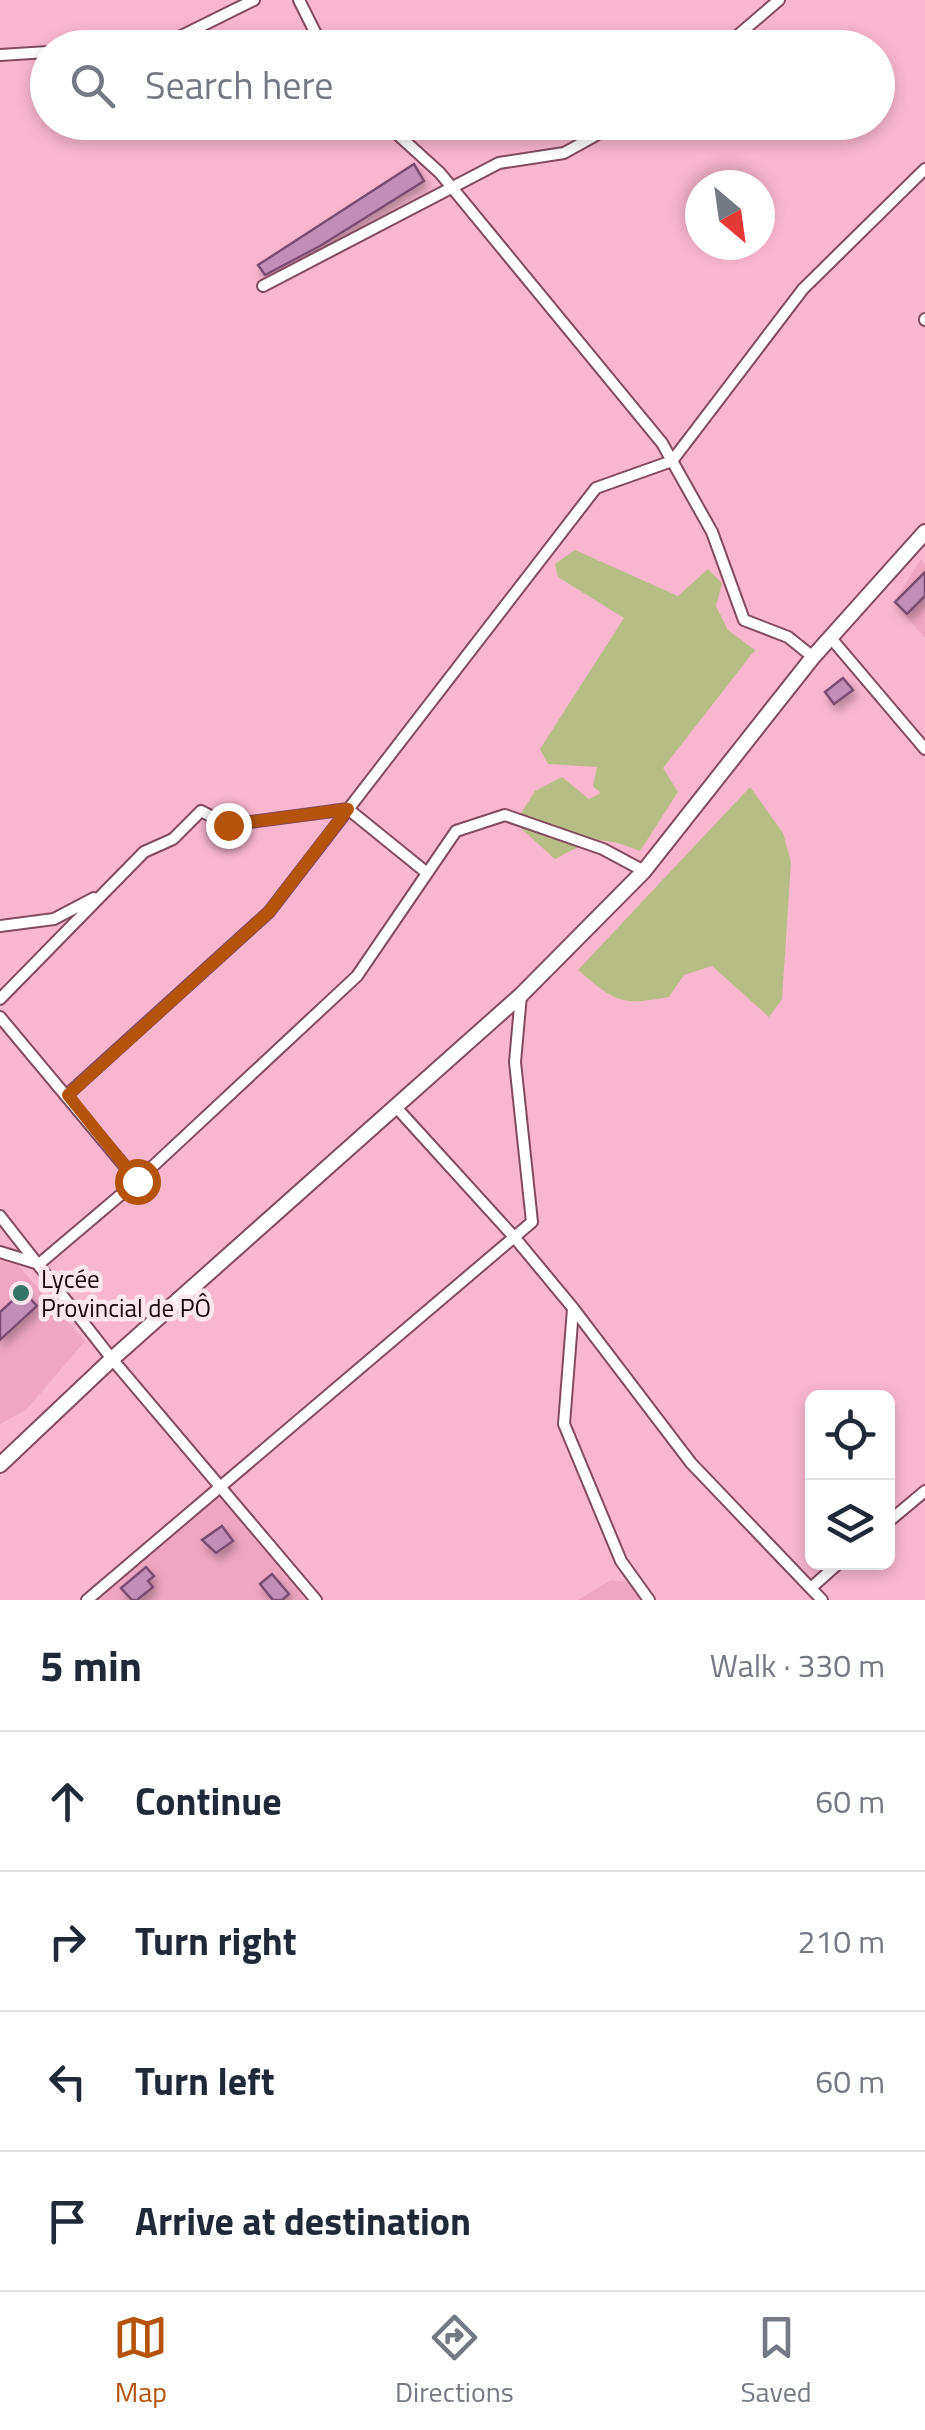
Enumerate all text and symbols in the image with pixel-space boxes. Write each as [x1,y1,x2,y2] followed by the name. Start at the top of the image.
[30,30,895,140] search box
[145,56,333,114] text: Search here
[65,58,120,113] icon: search
[685,170,775,260] north arrow
[206,803,252,849] route end
[115,1159,161,1205] route start
[41,1260,211,1327] place label: Lycée Provincial de PÔ
[10,1282,32,1304] marker: Lycée Provincial de PÔ
[805,1390,895,1570] map controls
[805,1390,895,1480] button: locate
[805,1480,895,1570] button: layers
[40,1633,142,1697] text: 5 min
[710,1641,885,1689] text: Walk · 330 m
[135,1772,282,1830] text: Continue
[40,1774,95,1829] icon: ahead
[815,1777,885,1825] text: 60 m
[135,1912,297,1970] text: Turn right
[40,1914,95,1969] icon: right
[797,1917,885,1965] text: 210 m
[135,2052,275,2110] text: Turn left
[40,2054,95,2109] icon: left
[815,2057,885,2105] text: 60 m
[135,2192,471,2250] text: Arrive at destination
[40,2194,95,2249] icon: arrive
[113,2310,168,2413] tab: Map
[395,2310,514,2413] tab: Directions
[740,2310,812,2413] tab: Saved

